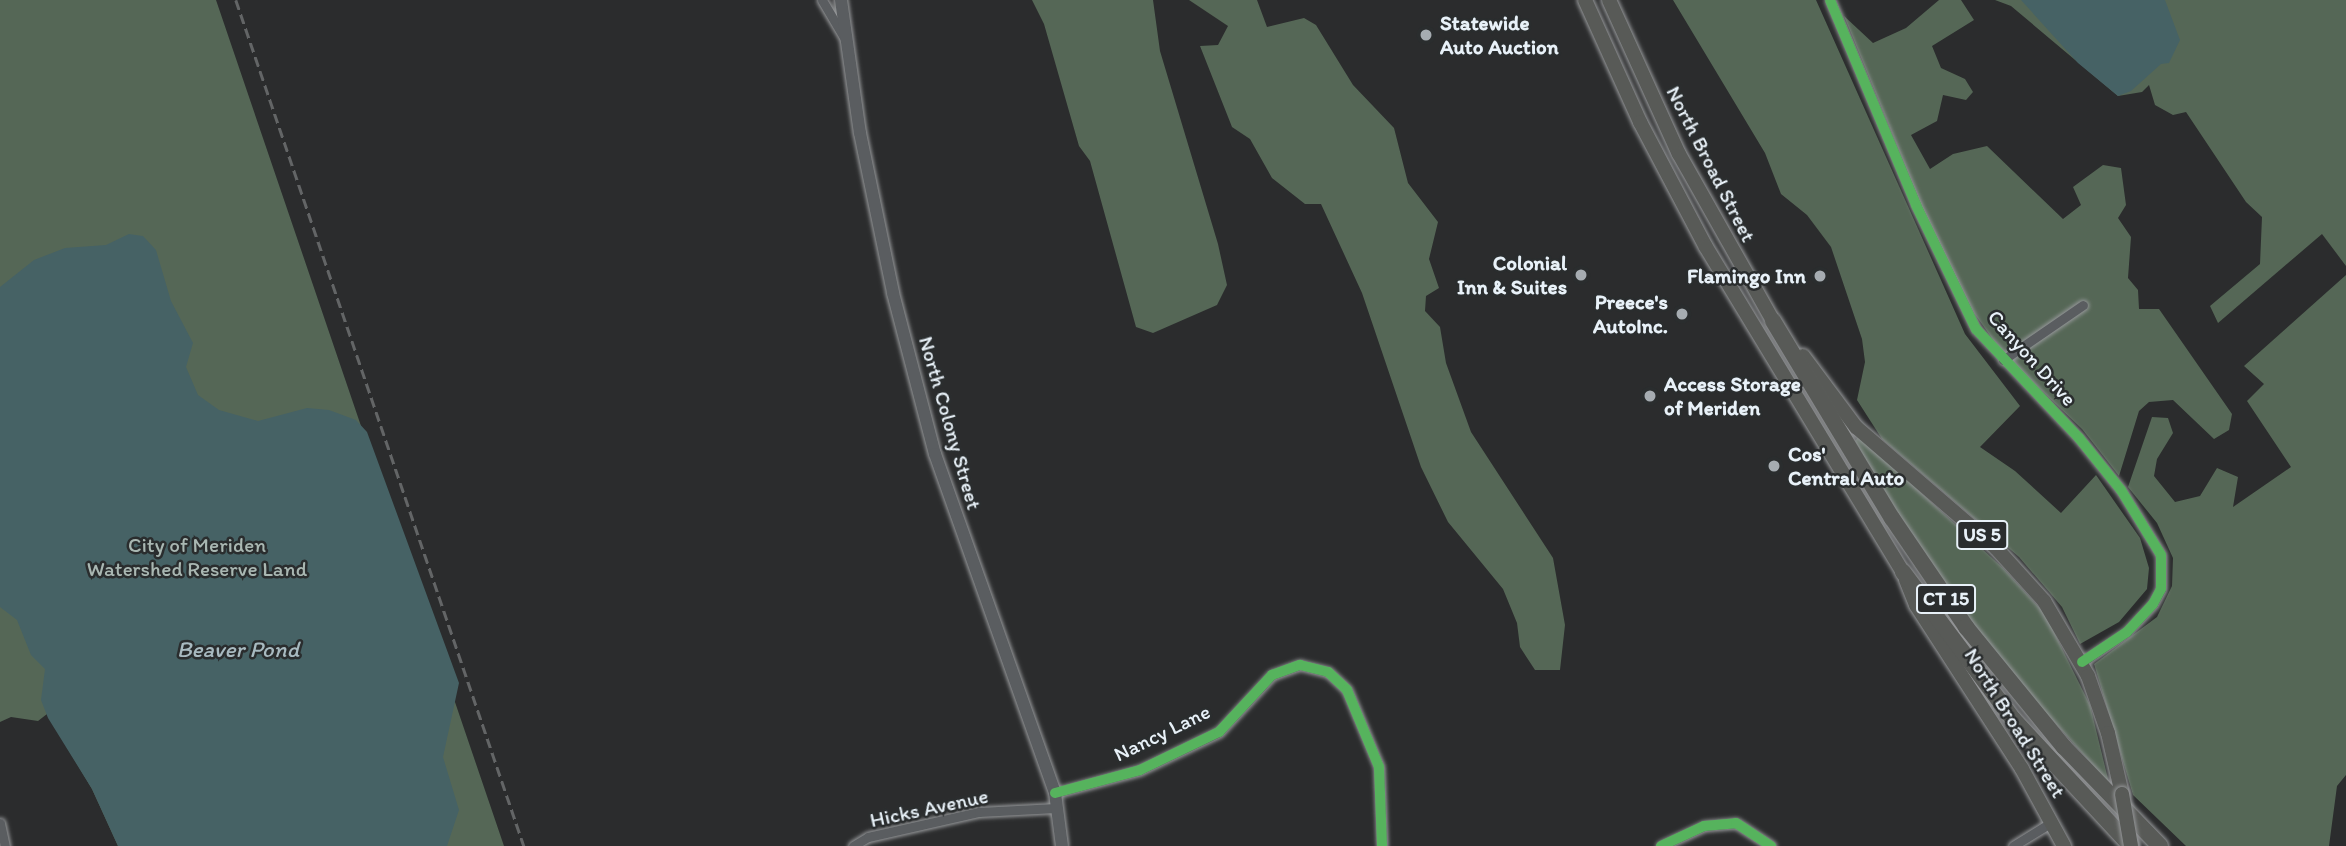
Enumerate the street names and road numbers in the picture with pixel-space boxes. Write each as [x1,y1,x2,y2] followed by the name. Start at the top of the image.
[1661,82,1761,246] street label: North Broad Street
[1982,305,2082,411] street label: Canyon Drive
[913,333,987,513] street label: North Colony Street
[1956,520,2008,550] road number: US 5
[1914,584,1978,614] road number: CT 15
[1959,644,2071,802] street label: North Broad Street
[1109,699,1215,767] street label: Nancy Lane
[868,783,990,833] street label: Hicks Avenue

